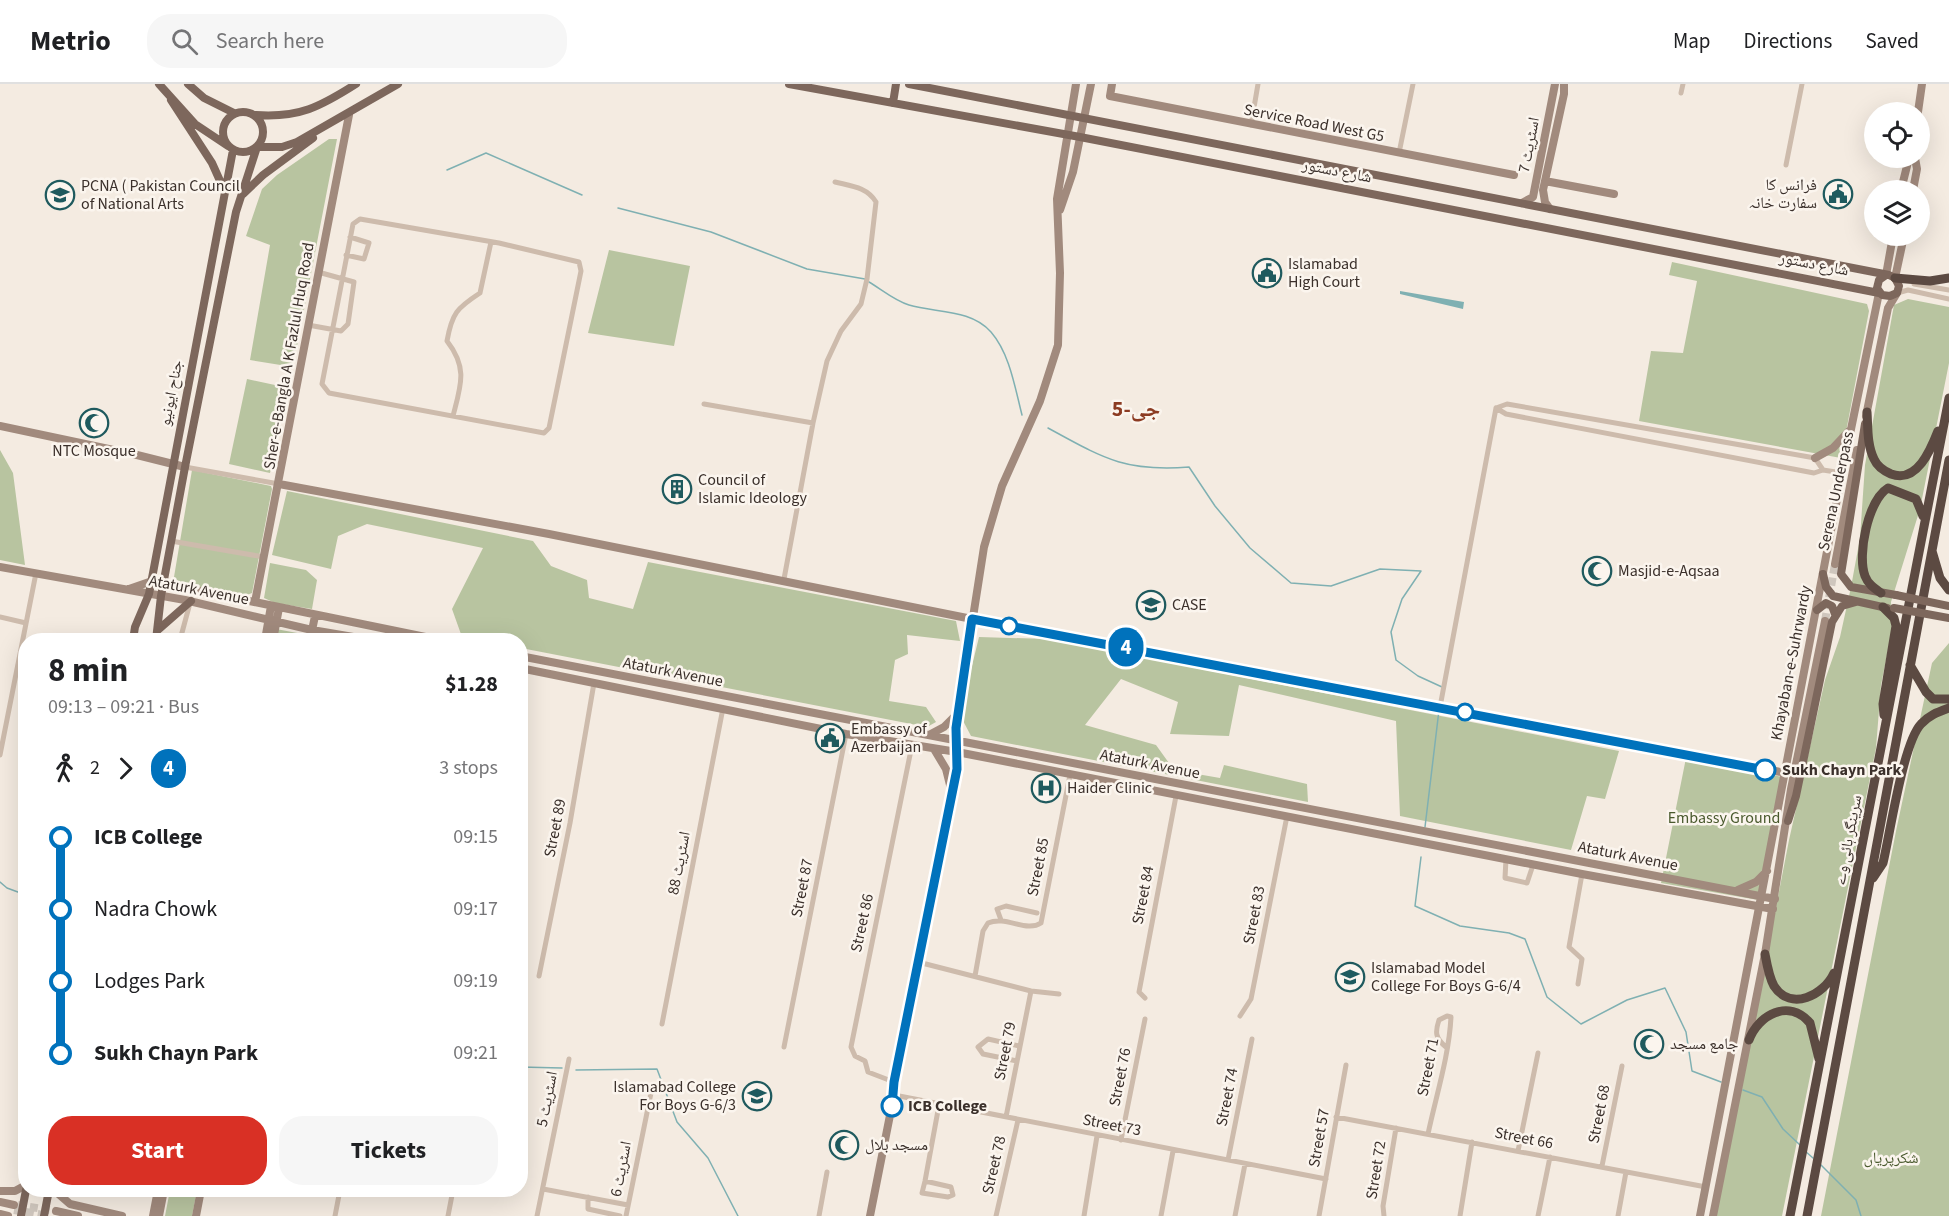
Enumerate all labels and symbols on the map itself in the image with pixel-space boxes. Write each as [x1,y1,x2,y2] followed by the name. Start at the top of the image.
[1242,99,1386,147] street label: Service Road West G5
[1513,115,1545,175] street label: اسٹریٹ 7
[1299,153,1374,188] street label: شارع دستور
[1748,174,1817,214] place label: فرانس کا سفارت خانہ
[81,175,240,215] place label: PCNA ( Pakistan Council of National Arts
[1822,178,1854,210] public building icon: فرانس کا سفارت خانہ
[44,179,76,211] school or university icon: PCNA ( Pakistan Council of National Arts
[258,241,320,471] street label: Sher-e-Bangla A K Fazlul Huq Road
[1776,246,1851,281] street label: شارع دستور
[1288,253,1360,293] place label: Islamabad High Court
[1251,257,1283,289] public building icon: Islamabad High Court
[154,358,188,428] street label: جناح ایونیو
[1112,393,1160,425] district label: جی-5
[78,407,110,439] mosque icon: NTC Mosque
[1813,429,1859,553] street label: Serena Underpass
[52,440,136,462] place label: NTC Mosque
[698,469,808,509] place label: Council of Islamic Ideology
[661,473,693,505] building icon: Council of Islamic Ideology
[1581,555,1613,587] mosque icon: Masjid-e-Aqsaa
[1618,560,1720,582] place label: Masjid-e-Aqsaa
[147,570,251,610] street label: Ataturk Avenue
[1765,583,1817,742] street label: Khayaban-e-Suhrwardy
[1135,589,1167,621] school or university icon: CASE
[1172,594,1207,616] place label: CASE
[1000,617,1018,635] unlabelled marker
[1106,628,1146,666] line badge: 4
[621,652,725,692] street label: Ataturk Avenue
[1456,703,1474,721] unlabelled marker
[851,718,928,758] place label: Embassy of Azerbaijan
[814,722,846,754] public building icon: Embassy of Azerbaijan
[1098,744,1202,784] street label: Ataturk Avenue
[1754,759,1776,781] marker: Sukh Chayn Park
[1782,759,1901,781] place label: Sukh Chayn Park
[1030,772,1062,804] hospital icon: Haider Clinic
[1067,777,1152,799] place label: Haider Clinic
[1829,793,1867,887] street label: سرینگر ہائی وے
[539,797,571,859] street label: Street 89
[1668,807,1780,829] park label: Embassy Ground
[662,829,696,897] street label: اسٹریٹ 88
[1022,836,1054,898] street label: Street 85
[1576,836,1680,876] street label: Ataturk Avenue
[786,857,818,919] street label: Street 87
[1127,864,1159,926] street label: Street 84
[1238,884,1270,946] street label: Street 83
[845,892,879,954] street label: Street 86
[1371,957,1521,997] place label: Islamabad Model College For Boys G-6/4
[1334,961,1366,993] school or university icon: Islamabad Model College For Boys G-6/4
[989,1020,1021,1082] street label: Street 79
[1633,1028,1665,1060] mosque icon: جامع مسجد
[1670,1033,1739,1055] place label: جامع مسجد
[1412,1036,1444,1098] street label: Street 71
[1104,1046,1136,1108] street label: Street 76
[1211,1066,1243,1128] street label: Street 74
[531,1069,563,1129] street label: اسٹریٹ 5
[613,1076,736,1116] place label: Islamabad College For Boys G-6/3
[741,1080,773,1112] school or university icon: Islamabad College For Boys G-6/3
[1583,1083,1615,1145] street label: Street 68
[881,1095,903,1117] marker: ICB College
[908,1095,987,1117] place label: ICB College
[1303,1107,1335,1169] street label: Street 57
[1081,1109,1143,1141] street label: Street 73
[1493,1122,1555,1154] street label: Street 66
[828,1129,860,1161] mosque icon: مسجد بلال
[865,1134,928,1156] place label: مسجد بلال
[977,1134,1011,1196] street label: Street 78
[605,1139,637,1199] street label: اسٹریٹ 6
[1361,1139,1392,1201] street label: Street 72
[1863,1147,1919,1169] park label: شکرپریاں

